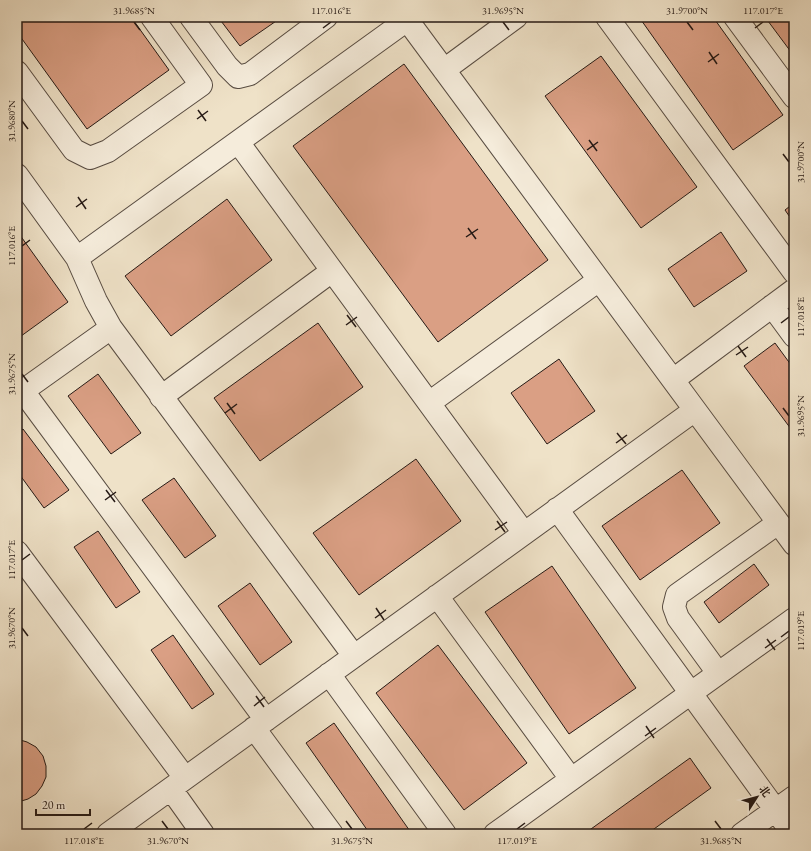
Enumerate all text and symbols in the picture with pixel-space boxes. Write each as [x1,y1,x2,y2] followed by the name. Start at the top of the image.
[113,4,155,17] text: 31.9685°N
[311,4,351,17] text: 117.016°E
[482,4,524,17] text: 31.9695°N
[666,4,708,17] text: 31.9700°N
[743,4,783,17] text: 117.017°E
[5,100,18,142] text: 31.9680°N
[794,141,807,183] text: 31.9700°N
[5,226,18,266] text: 117.016°E
[794,297,807,337] text: 117.018°E
[5,353,18,395] text: 31.9675°N
[794,395,807,437] text: 31.9695°N
[5,540,18,580] text: 117.017°E
[5,607,18,649] text: 31.9670°N
[794,611,807,651] text: 117.019°E
[737,777,777,817] north arrow
[756,783,774,800] text: 北
[36,791,90,817] scale bar
[42,797,66,813] text: 20 m
[64,834,104,847] text: 117.018°E
[147,834,189,847] text: 31.9670°N
[331,834,373,847] text: 31.9675°N
[497,834,537,847] text: 117.019°E
[700,834,742,847] text: 31.9685°N

